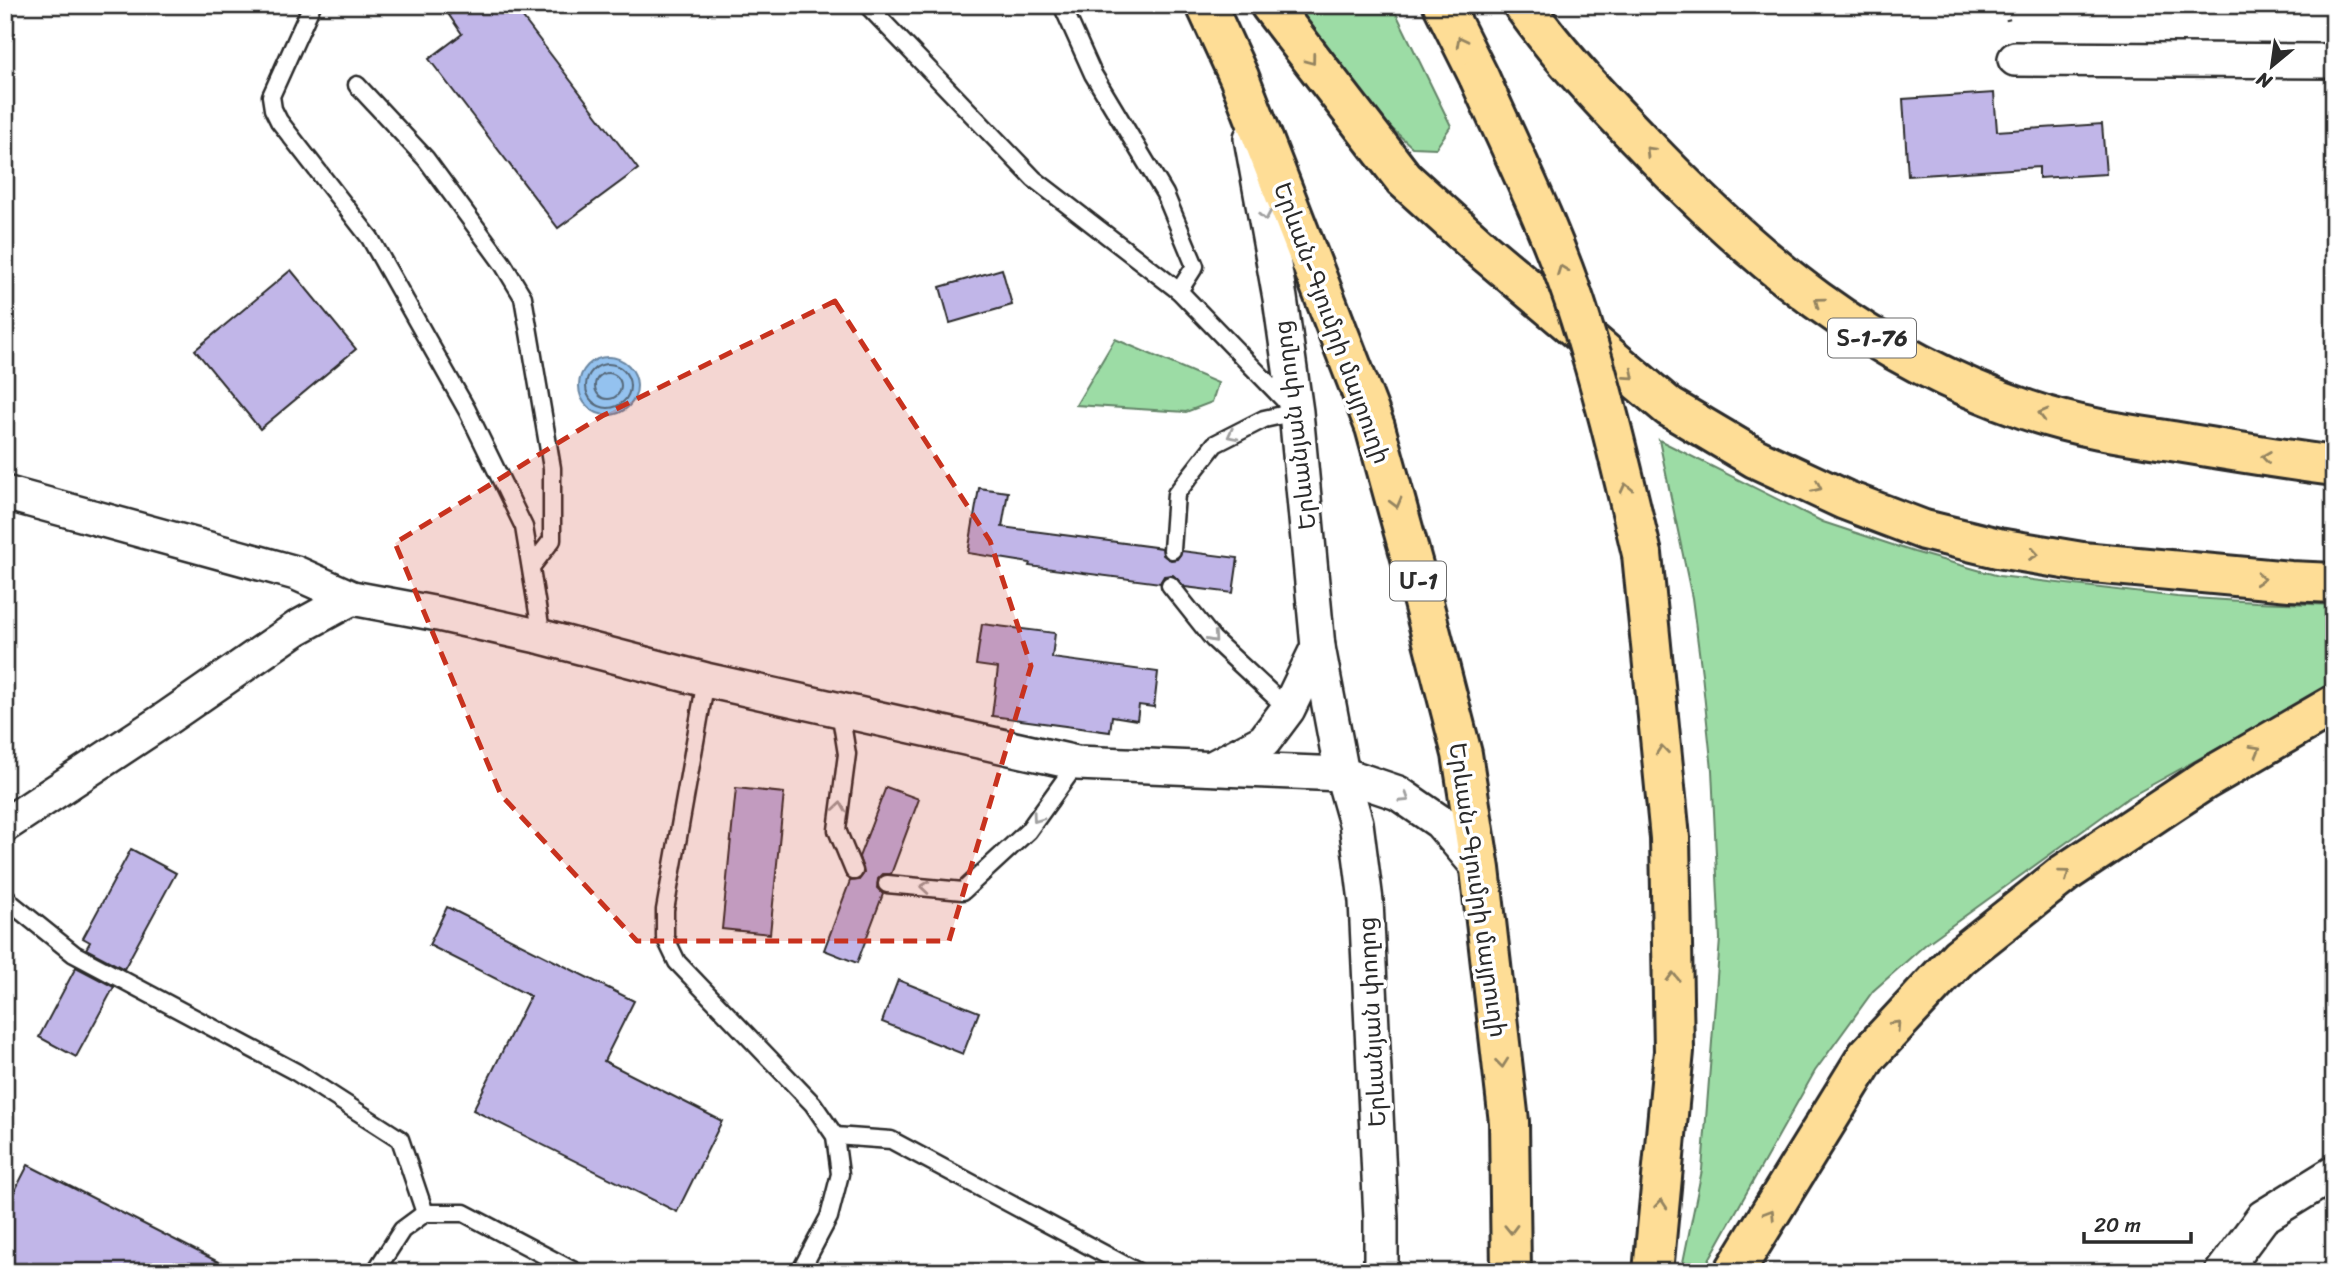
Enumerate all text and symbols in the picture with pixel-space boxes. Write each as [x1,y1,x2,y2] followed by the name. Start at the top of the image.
[2238,32,2308,102] north arrow
[1455,36,1469,48] one-way arrow
[1302,52,1315,65] one-way arrow
[2250,62,2279,99] text: N
[1645,146,1658,159] one-way arrow
[1261,176,1403,470] street label: Երևան-Գյումրի մայրուղի
[1257,210,1272,222] one-way arrow
[1556,265,1570,277] one-way arrow
[1814,298,1826,311] one-way arrow
[1261,318,1329,532] street label: Երևանյան փողոց
[1828,318,1916,358] road number: Տ-1-76
[1622,367,1635,379] one-way arrow
[2037,408,2049,423] one-way arrow
[1227,427,1239,441] one-way arrow
[2260,449,2272,464] one-way arrow
[1810,479,1822,493] one-way arrow
[1620,482,1634,494] one-way arrow
[1388,497,1403,509] one-way arrow
[2028,546,2040,561] one-way arrow
[1390,562,1446,600] road number: Մ-1
[2254,571,2265,586] one-way arrow
[1204,630,1217,643] one-way arrow
[1436,740,1520,1040] street label: Երևան-Գյումրի մայրուղի
[1654,744,1669,756] one-way arrow
[2249,745,2261,758] one-way arrow
[1397,790,1410,803] one-way arrow
[832,801,847,813] one-way arrow
[1033,810,1045,823] one-way arrow
[2057,870,2070,882] one-way arrow
[919,880,931,895] one-way arrow
[1346,916,1398,1128] street label: Երևանյան փողոց
[1665,971,1680,982] one-way arrow
[1888,1020,1900,1033] one-way arrow
[1494,1058,1509,1069] one-way arrow
[1653,1198,1668,1209] one-way arrow
[2084,1200,2190,1244] scale bar
[2094,1206,2141,1244] text: 20 m
[1762,1208,1775,1221] one-way arrow
[1503,1224,1518,1235] one-way arrow

